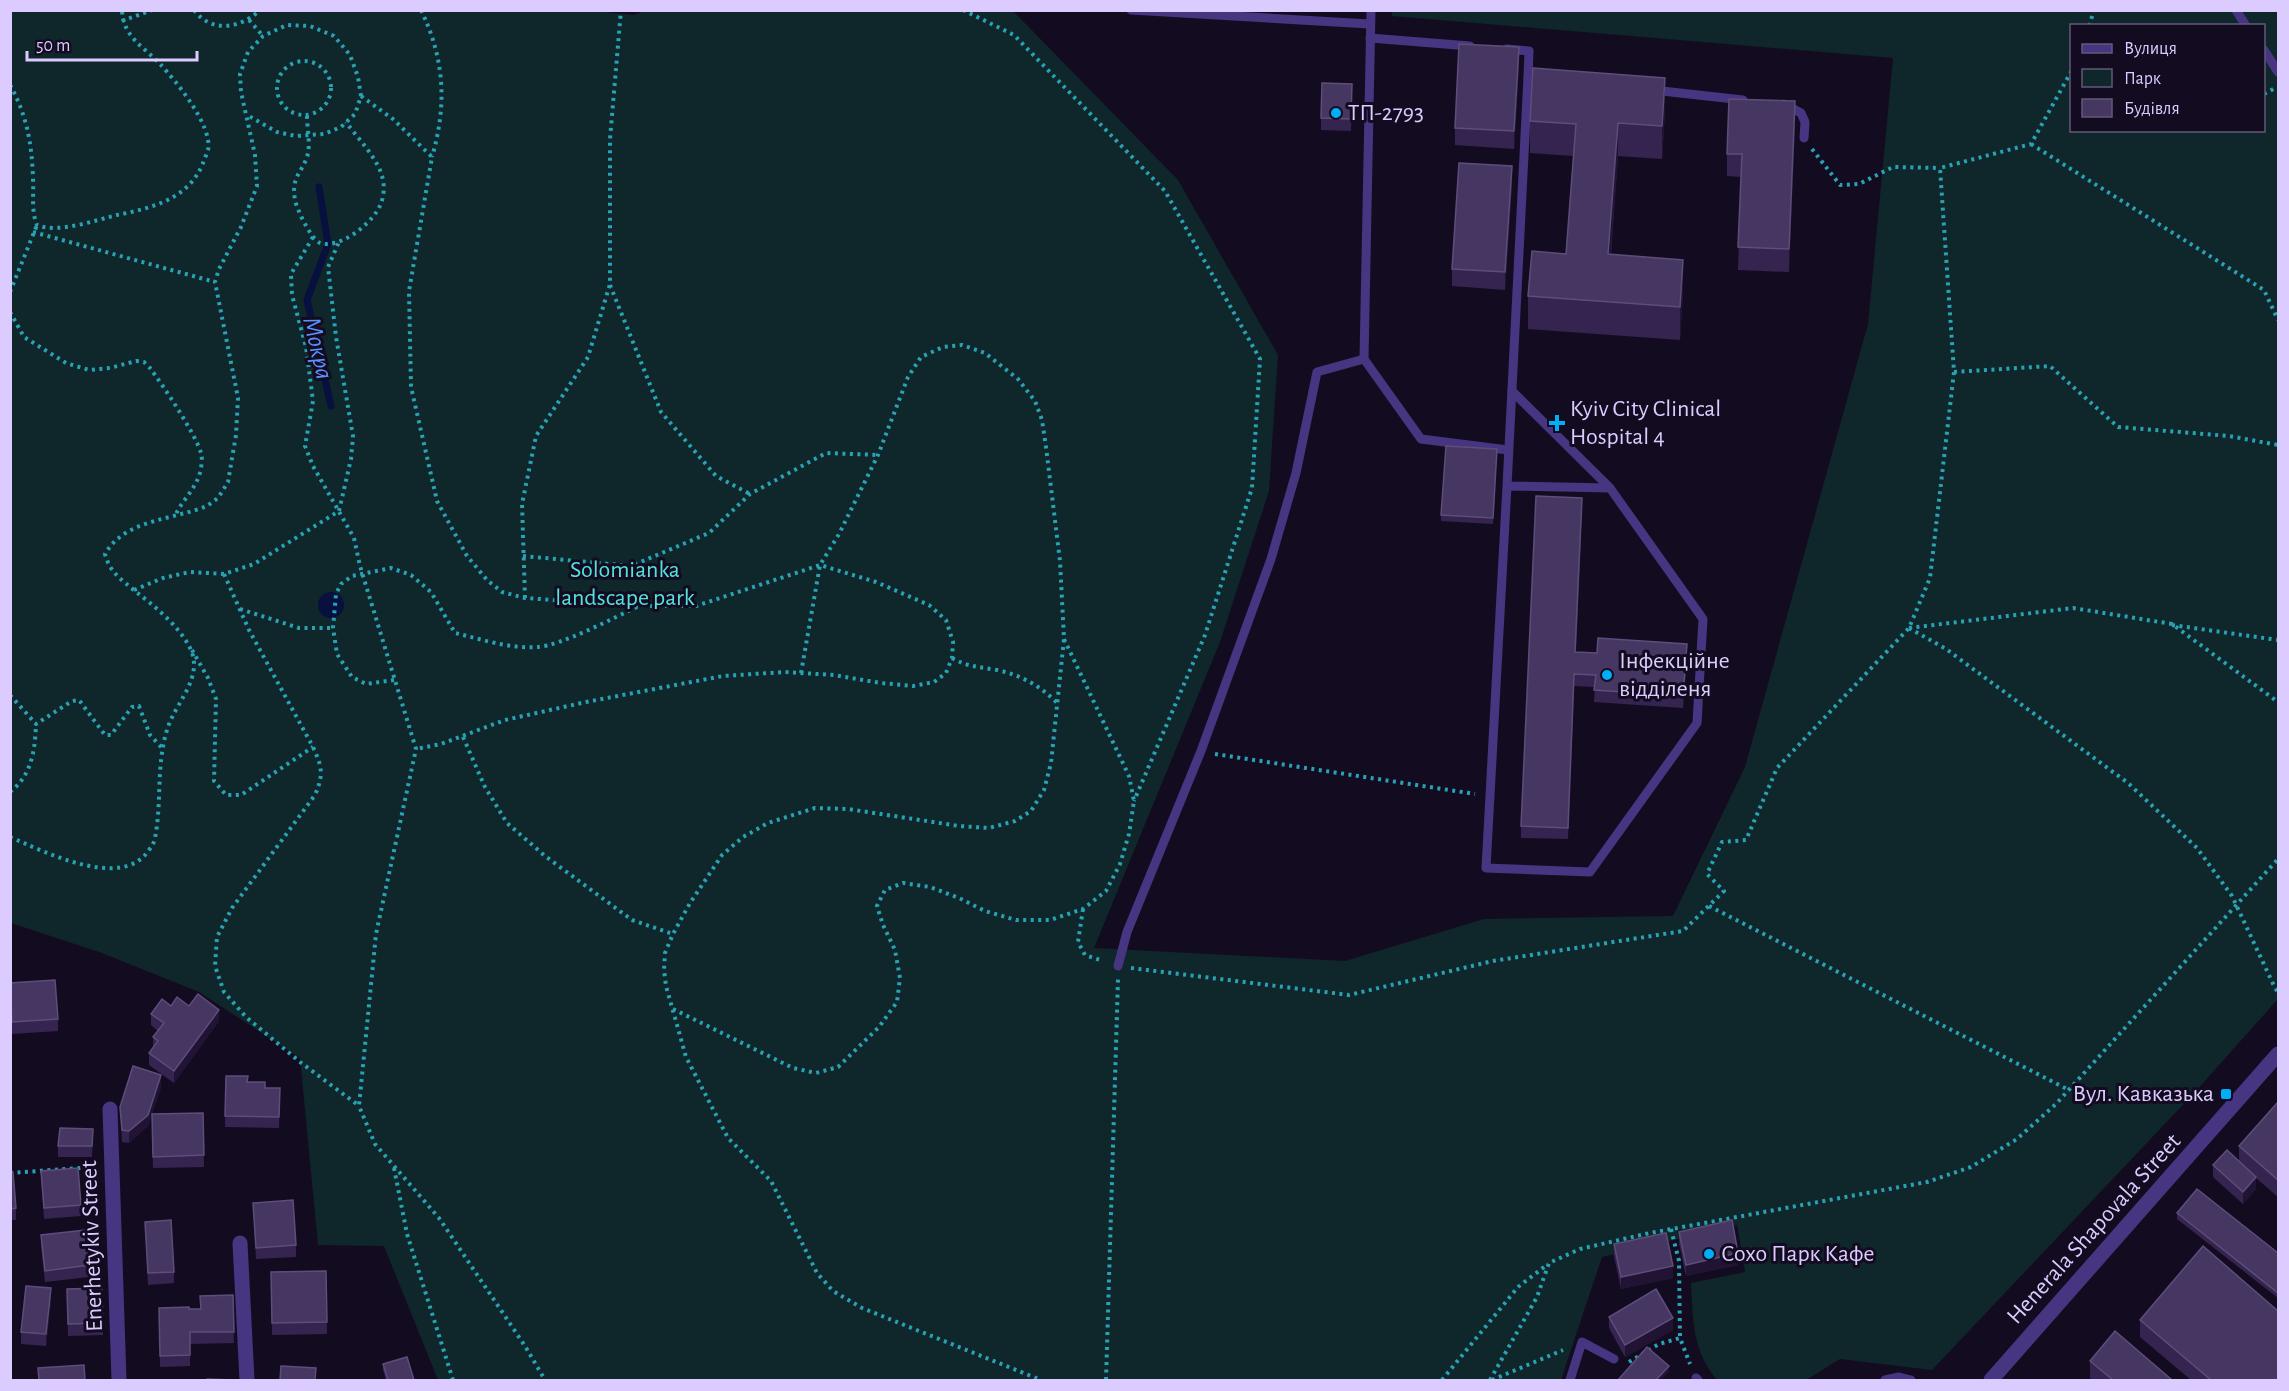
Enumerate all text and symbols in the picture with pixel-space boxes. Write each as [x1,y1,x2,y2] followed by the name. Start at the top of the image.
[27,24,196,62] scale bar
[2070,24,2265,132] legend
[36,37,70,55] text: 50 m
[2124,40,2177,58] text: Вулиця
[2124,70,2162,88] text: Парк
[2124,100,2180,118] text: Будівля
[1348,101,1424,125] place label: ТП-2793
[1329,106,1343,120] marker: ТП-2793
[298,314,338,382] water label: Мокра
[1570,397,1721,449] place label: Kyiv City Clinical Hospital 4
[1548,414,1566,432] marker: Kyiv City Clinical Hospital 4
[555,558,695,610] park label: Solomianka landscape park
[1619,649,1730,701] place label: Інфекційне відділеня
[1600,668,1614,682] marker: Інфекційне відділеня
[2072,1082,2214,1106] place label: Вул. Кавказька
[2219,1087,2233,1101] marker: Вул. Кавказька
[2003,1129,2186,1329] street label: Henerala Shapovala Street
[77,1160,107,1332] street label: Enerhetykiv Street
[1721,1242,1875,1266] place label: Сохо Парк Кафе
[1702,1247,1716,1261] marker: Сохо Парк Кафе

